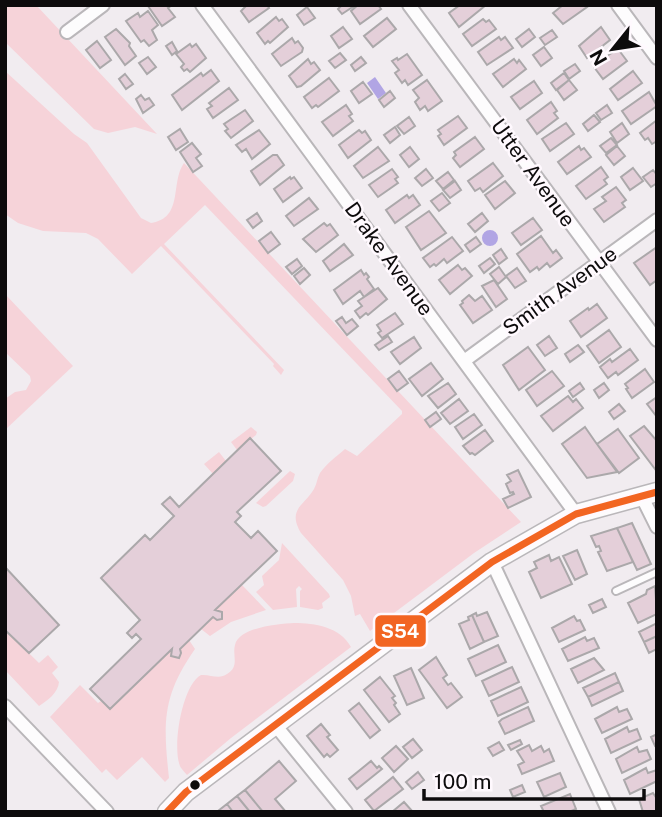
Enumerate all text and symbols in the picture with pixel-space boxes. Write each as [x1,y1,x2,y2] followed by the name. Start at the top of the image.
[578,14,648,84] north arrow
[585,46,612,69] text: N
[486,114,581,232] street label: Utter Avenue
[340,197,439,320] street label: Drake Avenue
[498,241,622,340] street label: Smith Avenue
[374,614,427,648] line badge: S54
[381,620,419,642] text: S54
[424,758,644,802] scale bar
[434,769,491,794] text: 100 m
[188,778,202,792] unlabelled marker

